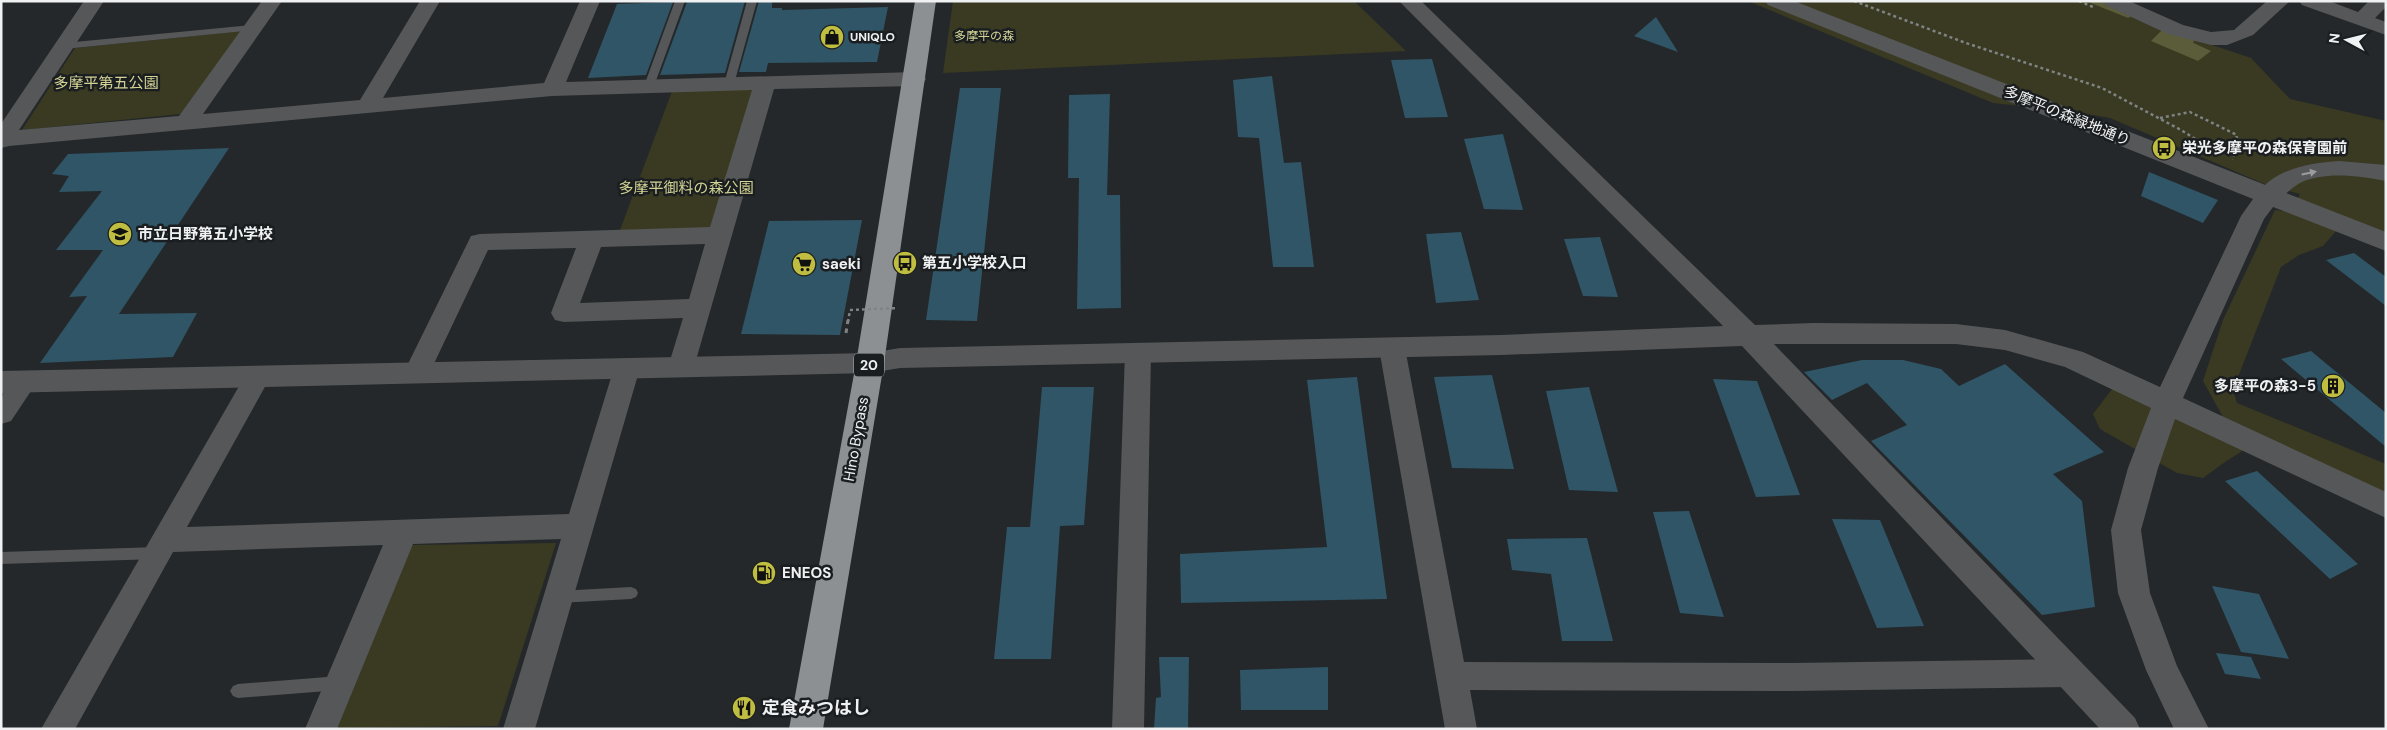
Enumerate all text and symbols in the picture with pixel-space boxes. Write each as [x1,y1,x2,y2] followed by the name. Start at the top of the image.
[2322,15,2372,65] north arrow
[819,24,845,50] shop icon: UNIQLO
[954,28,1014,44] park label: 多摩平の森
[850,29,895,45] place label: UNIQLO
[2325,32,2344,45] text: N
[53,73,159,93] park label: 多摩平第五公園
[2001,81,2133,151] street label: 多摩平の森緑地通り
[2151,135,2177,161] bus stop icon: 栄光多摩平の森保育園前
[2182,138,2347,158] place label: 栄光多摩平の森保育園前
[2302,169,2317,177] one-way arrow
[618,178,754,198] park label: 多摩平御料の森公園
[107,221,133,247] school or university icon: 市立日野第五小学校
[138,224,273,244] place label: 市立日野第五小学校
[892,250,918,276] bus stop icon: 第五小学校入口
[791,251,817,277] supermarket icon: saeki
[922,253,1027,273] place label: 第五小学校入口
[822,254,861,274] place label: saeki
[854,354,884,376] road number: 20
[2320,373,2346,399] building icon: 多摩平の森3-5
[2214,376,2316,396] place label: 多摩平の森3-5
[839,395,873,483] street label: Hino Bypass
[751,560,777,586] fuel station icon: ENEOS
[782,563,831,583] place label: ENEOS
[731,695,757,721] restaurant icon: 定食みつはし
[762,696,870,720] place label: 定食みつはし

